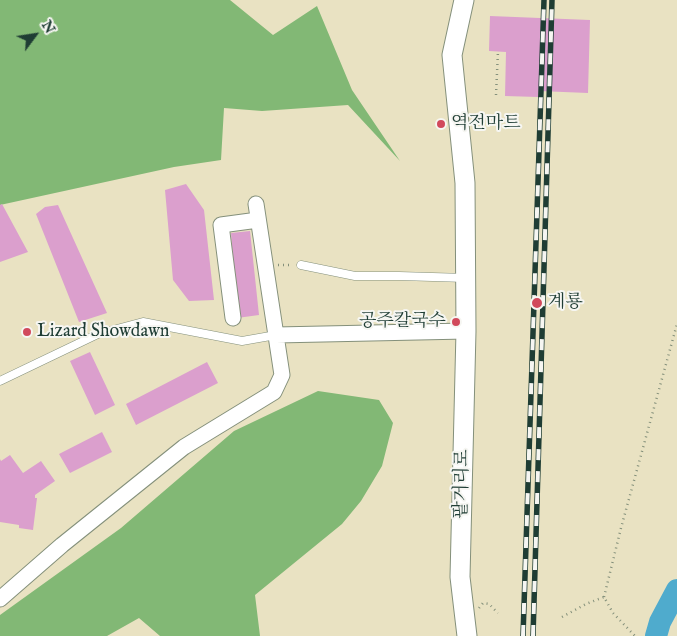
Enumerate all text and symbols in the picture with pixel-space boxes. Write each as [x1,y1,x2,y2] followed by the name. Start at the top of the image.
[10,10,60,60] north arrow
[37,17,59,37] text: N
[451,113,521,135] place label: 역전마트
[435,118,447,130] marker: 역전마트
[548,292,583,314] place label: 계룡
[530,296,544,310] marker: 계룡
[359,311,446,333] place label: 공주칼국수
[450,316,462,328] marker: 공주칼국수
[37,321,169,343] place label: Lizard Showdawn
[21,326,33,338] marker: Lizard Showdawn
[452,449,474,519] street label: 팥거리로

